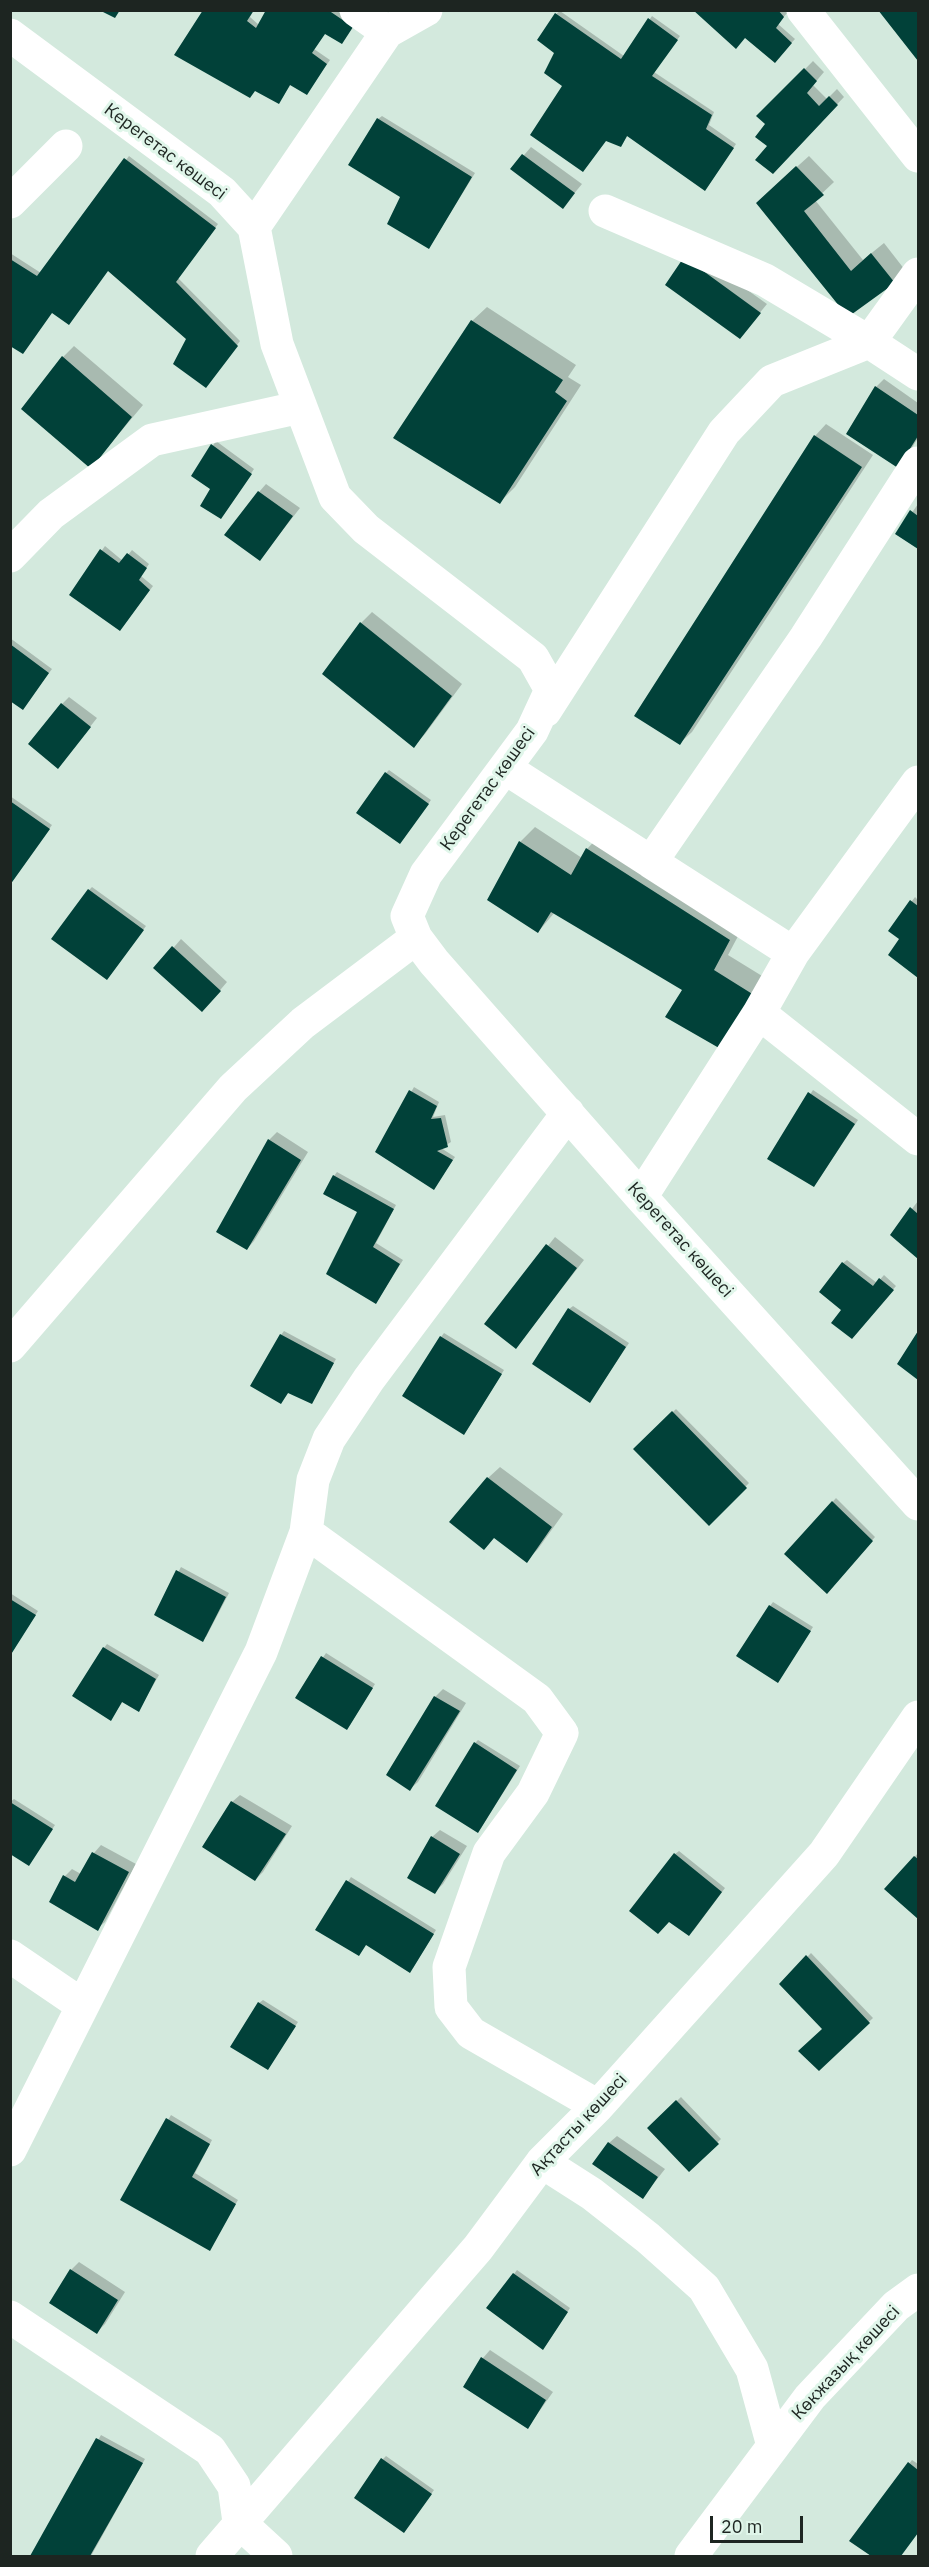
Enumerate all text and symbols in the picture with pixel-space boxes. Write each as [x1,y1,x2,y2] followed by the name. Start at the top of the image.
[100,99,230,205] street label: Керегетас көшесі
[436,723,540,855] street label: Керегетас көшесі
[623,1178,737,1302] street label: Керегетас көшесі
[526,2069,632,2181] street label: Ақтасты көшесі
[787,2301,905,2425] street label: Көкжазық көшесі
[713,2504,806,2542] scale bar
[721,2515,763,2538] text: 20 m

